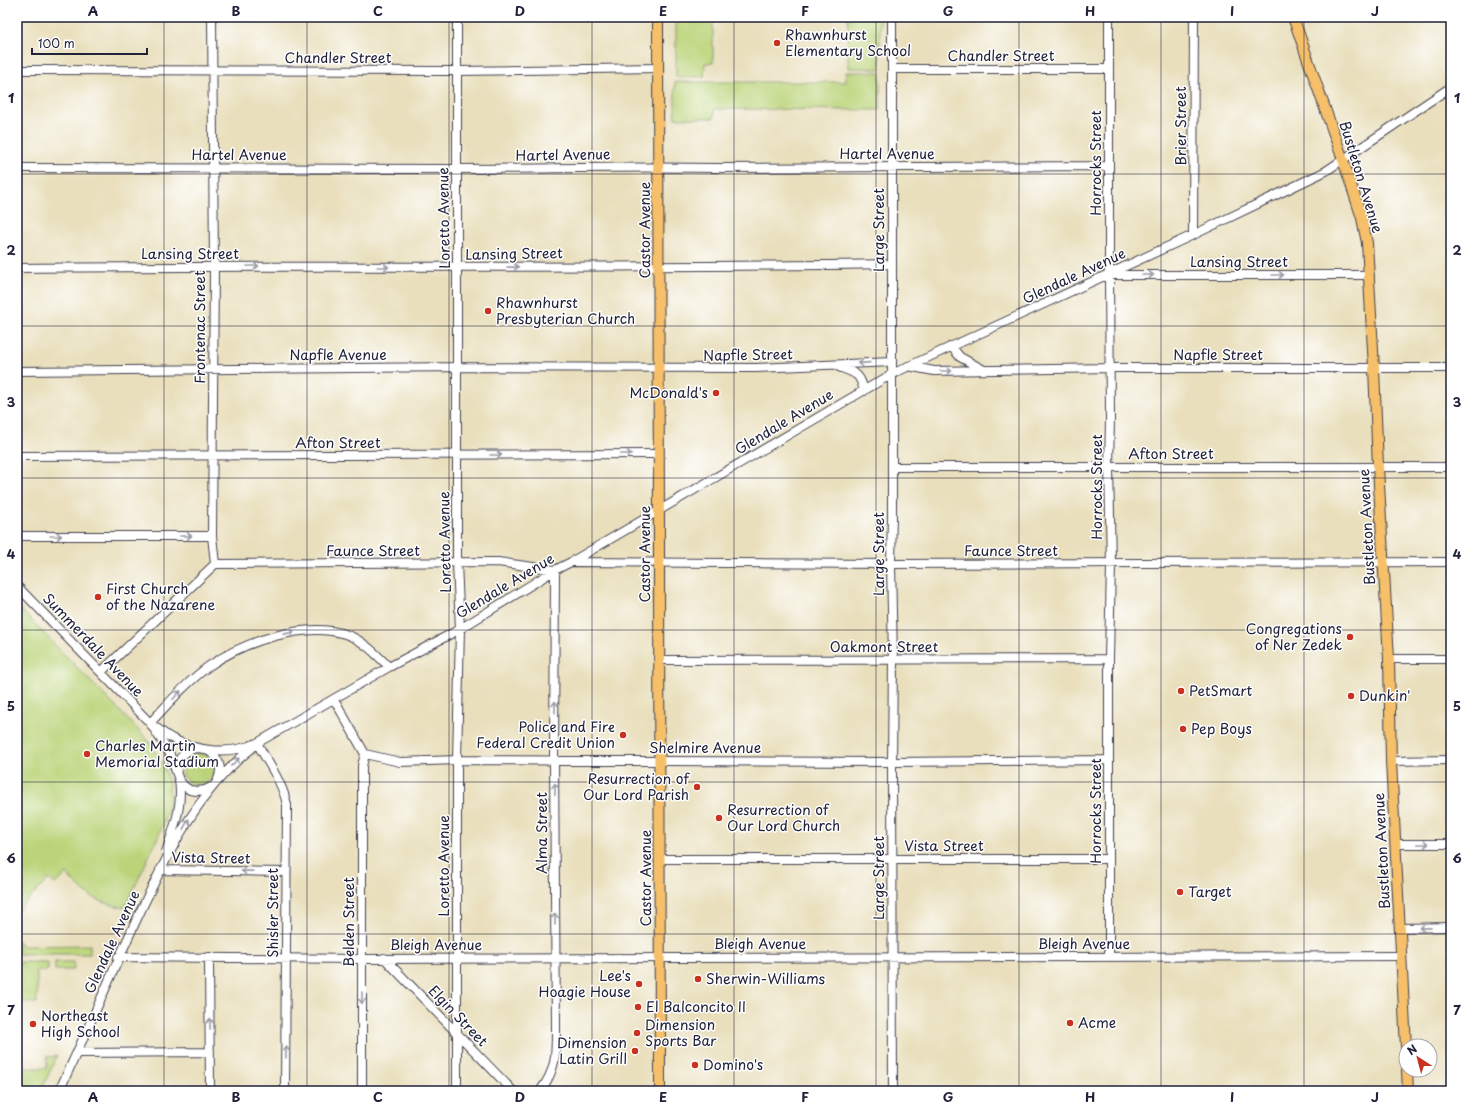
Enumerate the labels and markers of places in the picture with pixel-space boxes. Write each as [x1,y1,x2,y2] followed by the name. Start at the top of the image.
[785,24,911,61] place label: Rhawnhurst Elementary School
[772,38,782,48] marker: Rhawnhurst Elementary School
[496,292,635,329] place label: Rhawnhurst Presbyterian Church
[483,306,493,316] marker: Rhawnhurst Presbyterian Church
[629,382,708,403] place label: McDonald's
[711,388,721,398] marker: McDonald's
[106,578,215,615] place label: First Church of the Nazarene
[93,592,103,602] marker: First Church of the Nazarene
[1246,618,1342,655] place label: Congregations of Ner Zedek
[1345,632,1355,642] marker: Congregations of Ner Zedek
[1189,680,1253,701] place label: PetSmart
[1359,685,1411,706] place label: Dunkin'
[1176,686,1186,696] marker: PetSmart
[1346,691,1356,701] marker: Dunkin'
[476,716,615,753] place label: Police and Fire Federal Credit Union
[1191,718,1252,739] place label: Pep Boys
[1178,724,1188,734] marker: Pep Boys
[618,730,628,740] marker: Police and Fire Federal Credit Union
[95,735,219,772] place label: Charles Martin Memorial Stadium
[82,749,92,759] marker: Charles Martin Memorial Stadium
[583,768,690,805] place label: Resurrection of Our Lord Parish
[692,782,702,792] marker: Resurrection of Our Lord Parish
[727,799,840,836] place label: Resurrection of Our Lord Church
[714,813,724,823] marker: Resurrection of Our Lord Church
[1188,881,1232,902] place label: Target
[1175,887,1185,897] marker: Target
[539,965,631,1002] place label: Lee's Hoagie House
[706,968,826,989] place label: Sherwin-Williams
[693,974,703,984] marker: Sherwin-Williams
[634,979,644,989] marker: Lee's Hoagie House
[646,996,746,1017] place label: El Balconcito II
[633,1002,643,1012] marker: El Balconcito II
[41,1005,120,1042] place label: Northeast High School
[1078,1012,1116,1033] place label: Acme
[645,1014,717,1051] place label: Dimension Sports Bar
[1065,1018,1075,1028] marker: Acme
[28,1019,38,1029] marker: Northeast High School
[632,1028,642,1038] marker: Dimension Sports Bar
[557,1032,627,1069] place label: Dimension Latin Grill
[630,1046,640,1056] marker: Dimension Latin Grill
[703,1054,763,1075] place label: Domino's
[690,1060,700,1070] marker: Domino's

